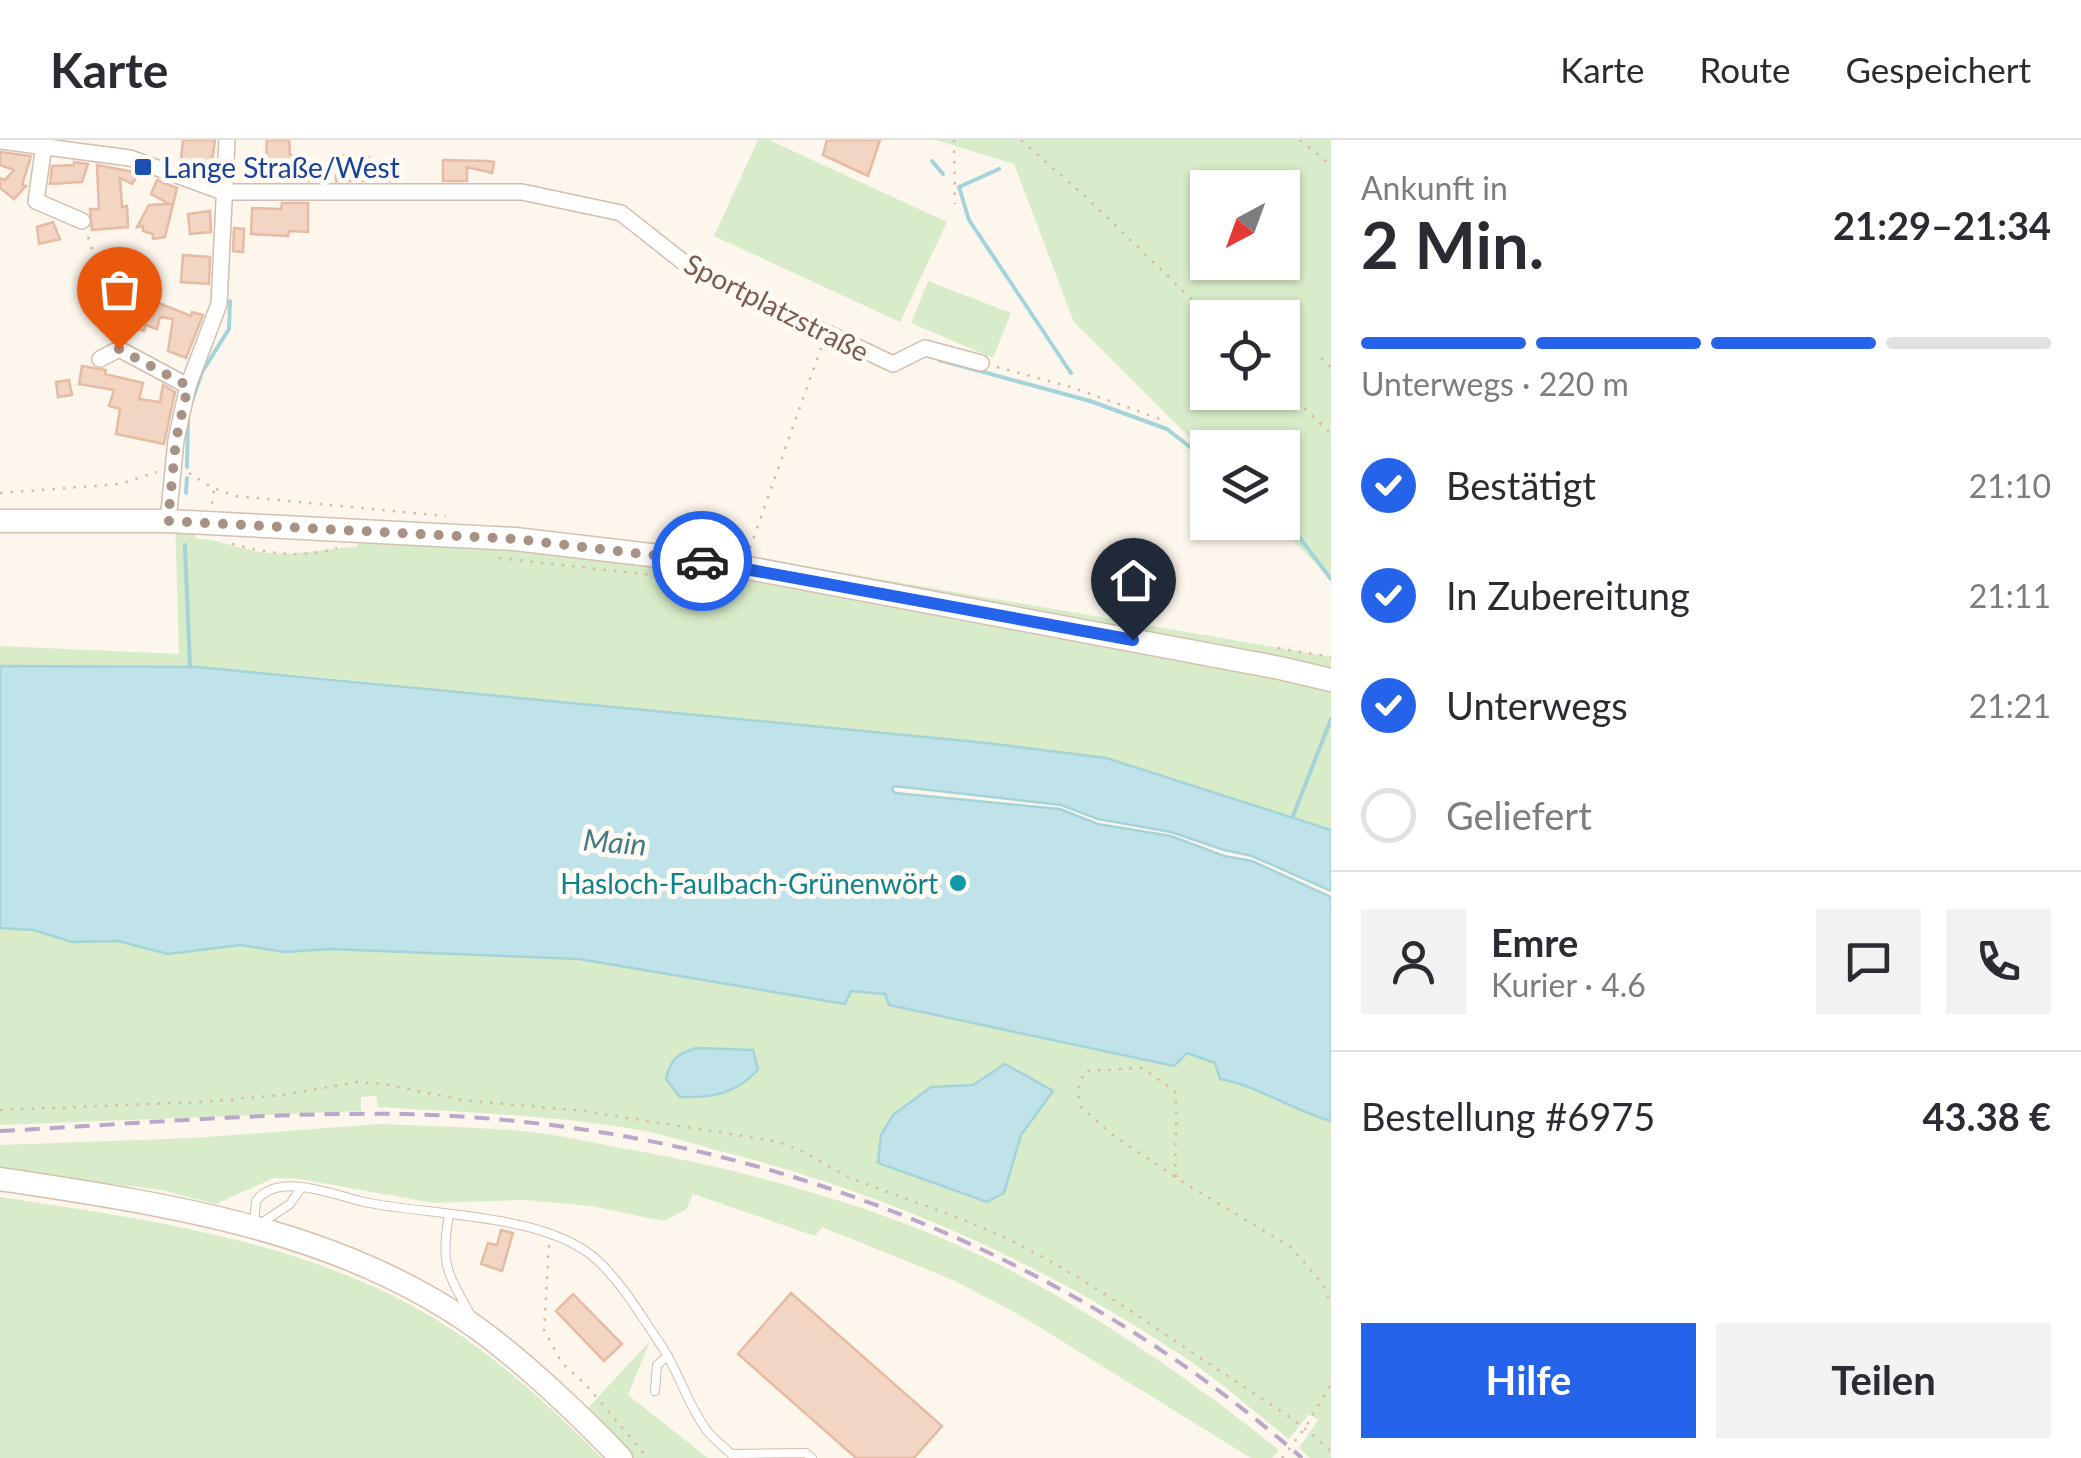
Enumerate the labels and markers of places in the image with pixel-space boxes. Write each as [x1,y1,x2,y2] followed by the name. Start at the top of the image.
[163,150,400,184] place label: Lange Straße/West
[132,156,154,178] marker: Lange Straße/West
[77,247,162,350] pin
[1091,538,1176,641] pin
[560,866,938,900] place label: Hasloch-Faulbach-Grünenwört
[947,872,969,894] marker: Hasloch-Faulbach-Grünenwört

